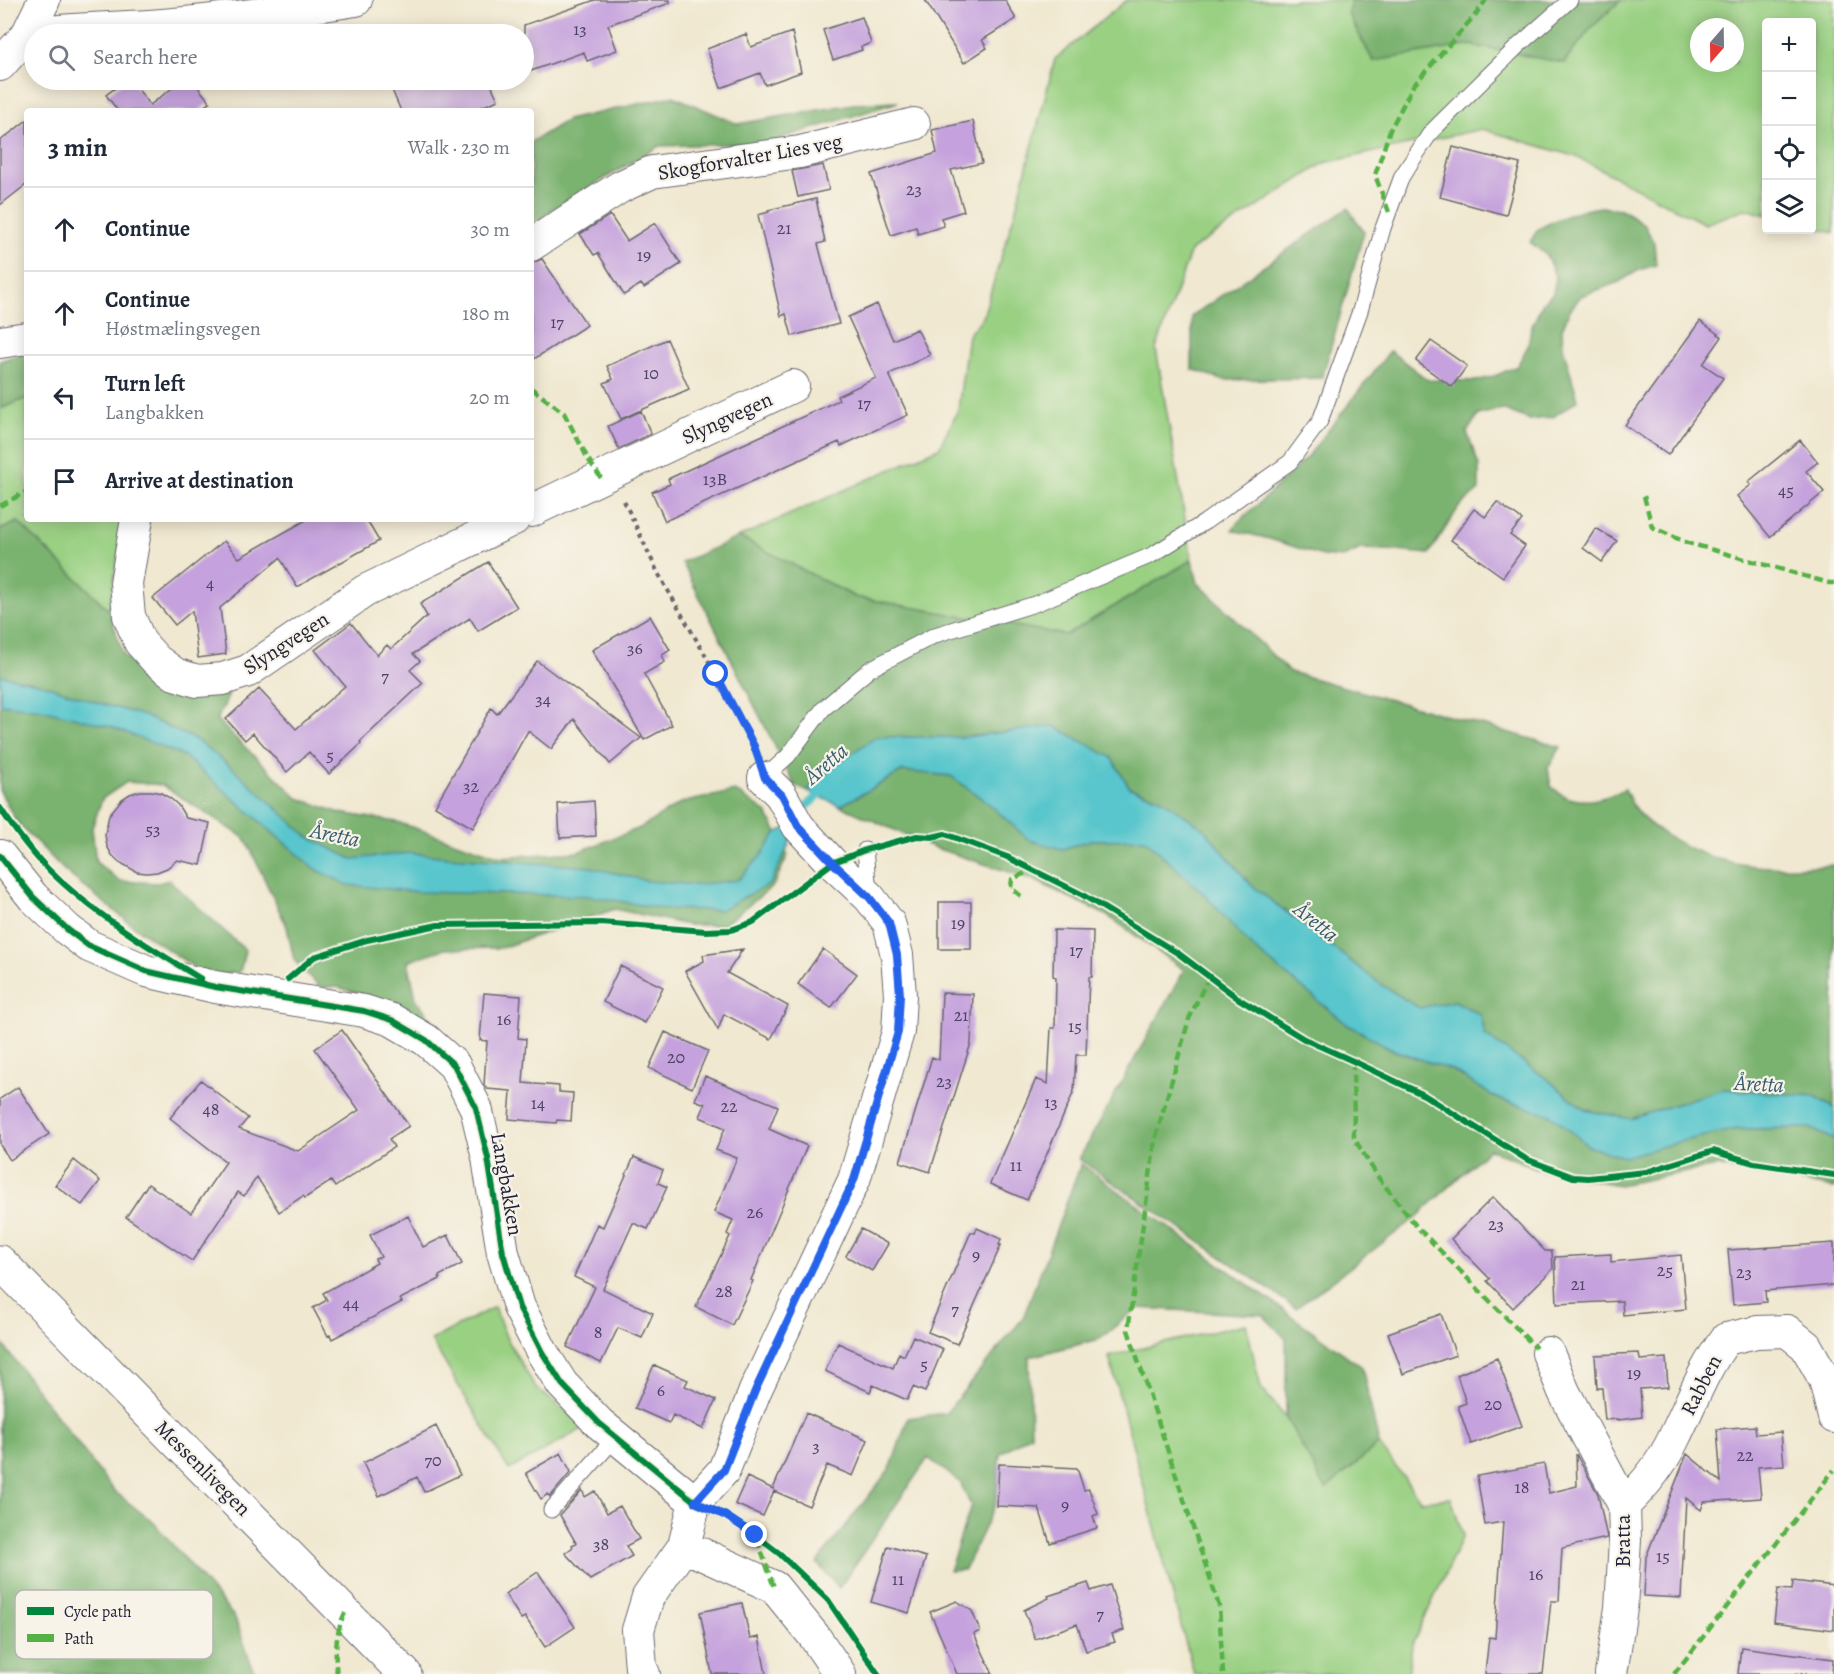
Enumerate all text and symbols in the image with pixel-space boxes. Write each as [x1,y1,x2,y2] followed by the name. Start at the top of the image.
[573,17,587,41] house number: 13
[1690,18,1744,72] north arrow
[1762,18,1816,234] map controls
[1762,18,1816,72] button: +
[24,24,534,90] search box
[45,41,78,74] icon: search
[93,42,198,72] text: Search here
[1762,72,1816,126] button: −
[1762,126,1816,180] button: locate
[656,127,845,187] street label: Skogforvalter Lies veg
[48,130,108,165] text: 3 min
[408,134,510,161] text: Walk · 230 m
[906,177,922,201] house number: 23
[1762,180,1816,234] button: layers
[48,213,81,246] icon: ahead
[105,214,190,244] text: Continue
[470,216,510,243] text: 30 m
[777,216,791,240] house number: 21
[637,243,651,267] house number: 19
[105,285,190,315] text: Continue
[48,297,81,330] icon: ahead
[462,300,510,327] text: 180 m
[550,310,564,334] house number: 17
[105,315,261,342] text: Høstmælingsvegen
[643,361,659,385] house number: 10
[105,369,185,399] text: Turn left
[48,381,81,414] icon: left
[469,384,510,411] text: 20 m
[677,385,777,451] street label: Slyngvegen
[857,391,871,415] house number: 17
[105,399,204,426] text: Langbakken
[48,465,81,498] icon: arrive
[105,466,294,496] text: Arrive at destination
[703,467,727,491] house number: 13B
[1778,478,1794,502] house number: 45
[206,571,214,595] house number: 4
[238,605,334,681] street label: Slyngvegen
[627,636,643,660] house number: 36
[702,660,728,686] route start
[381,664,389,688] house number: 7
[535,687,551,711] house number: 34
[797,736,855,792] water label: Åretta
[326,743,334,767] house number: 5
[463,774,479,798] house number: 32
[307,815,362,855] water label: Åretta
[145,817,161,841] house number: 53
[1287,894,1345,949] water label: Åretta
[951,911,965,935] house number: 19
[1069,938,1083,962] house number: 17
[954,1003,968,1027] house number: 21
[497,1007,511,1031] house number: 16
[1068,1014,1082,1038] house number: 15
[667,1045,685,1069] house number: 20
[1732,1068,1785,1100] water label: Åretta
[936,1069,952,1093] house number: 23
[1044,1090,1058,1114] house number: 13
[531,1091,545,1115] house number: 14
[720,1094,738,1118] house number: 22
[203,1097,219,1121] house number: 48
[484,1130,530,1238] street label: Langbakken
[1010,1153,1022,1177] house number: 11
[747,1200,763,1224] house number: 26
[1488,1212,1504,1236] house number: 23
[972,1243,980,1267] house number: 9
[1657,1258,1673,1282] house number: 25
[1736,1260,1752,1284] house number: 23
[1571,1272,1585,1296] house number: 21
[715,1279,733,1303] house number: 28
[343,1291,359,1315] house number: 44
[951,1297,959,1321] house number: 7
[594,1320,602,1344] house number: 8
[1674,1350,1728,1420] street label: Rabben
[920,1352,928,1376] house number: 5
[1627,1361,1641,1385] house number: 19
[657,1378,665,1402] house number: 6
[1484,1392,1502,1416] house number: 20
[149,1414,257,1522] street label: Messenlivegen
[812,1434,820,1458] house number: 3
[1736,1443,1754,1467] house number: 22
[424,1448,442,1472] house number: 70
[1515,1475,1529,1499] house number: 18
[1061,1493,1069,1517] house number: 9
[1609,1514,1637,1568] street label: Bratta
[741,1521,767,1547] route end
[593,1532,609,1556] house number: 38
[1656,1544,1670,1568] house number: 15
[1529,1562,1543,1586] house number: 16
[892,1567,904,1591] house number: 11
[15,1590,213,1659] legend
[64,1601,132,1623] text: Cycle path
[1096,1602,1104,1626] house number: 7
[64,1628,94,1650] text: Path

